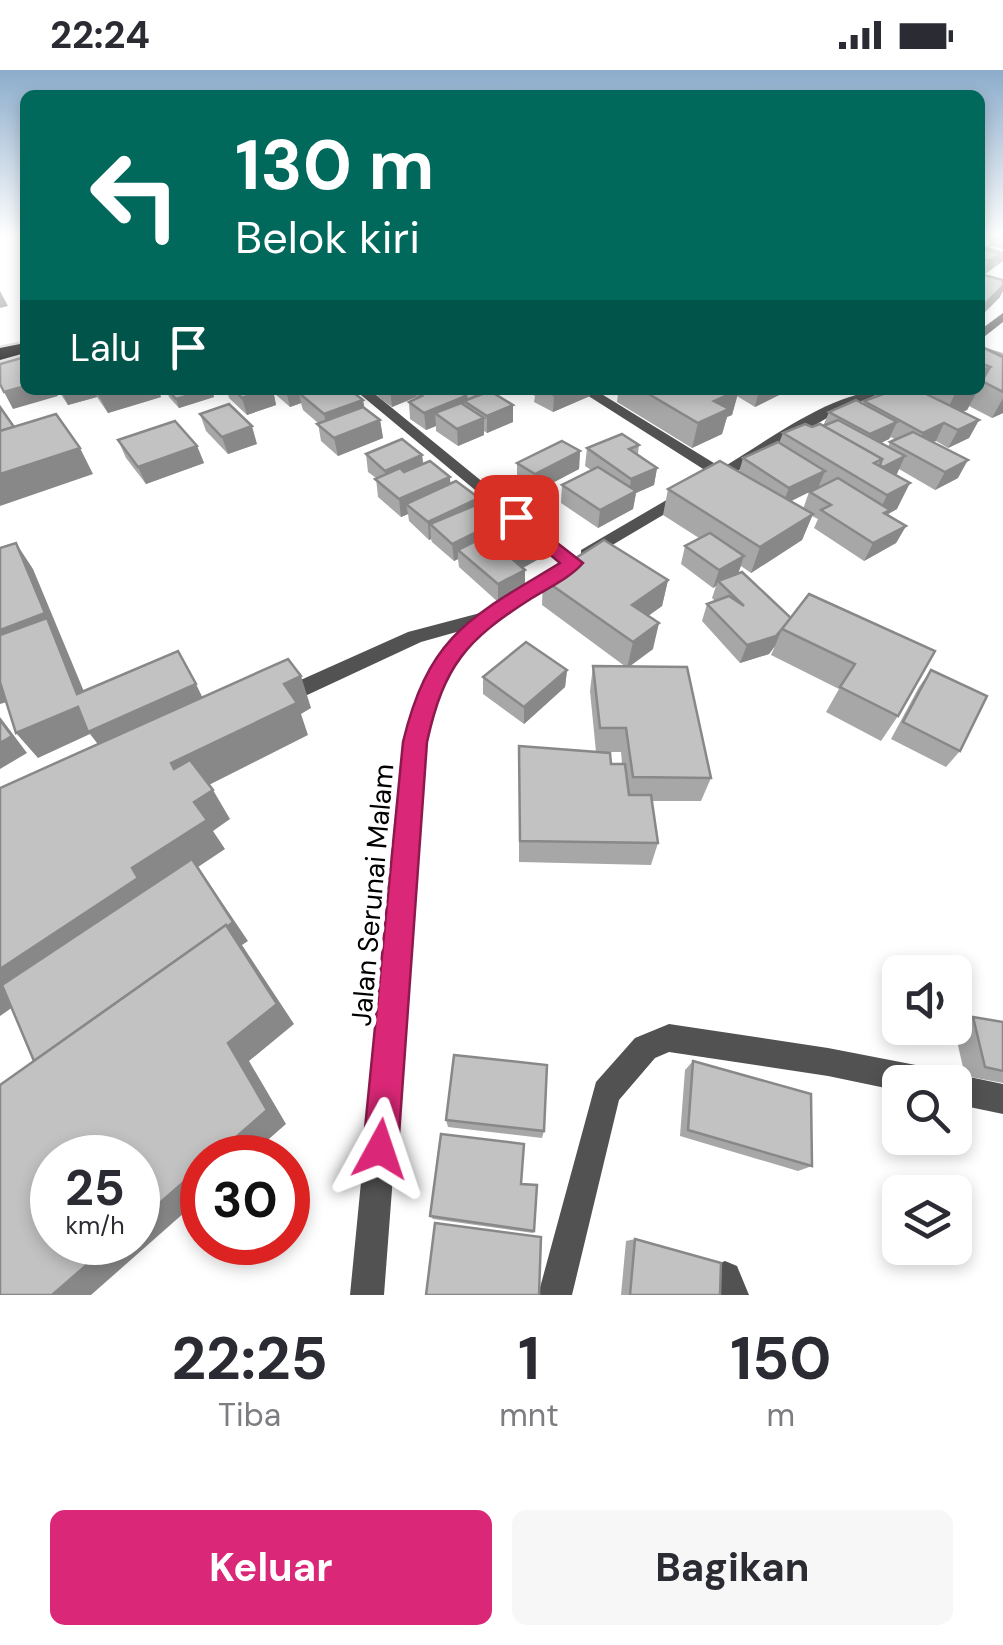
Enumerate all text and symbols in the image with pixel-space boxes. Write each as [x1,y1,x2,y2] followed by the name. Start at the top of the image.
[50,10,150,60] text: 22:24
[235,120,434,211] text: 130 m
[70,130,200,260] icon: left
[235,208,420,267] text: Belok kiri
[161,320,216,375] icon: arrive
[70,323,141,373] text: Lalu
[474,475,559,560] pin
[489,490,544,545] icon: arrive
[343,762,402,1028] street label: Jalan Serunai Malam
[882,955,972,1265] map controls
[882,955,972,1045] button: sound
[882,1065,972,1155] button: search
[328,1097,432,1201] position arrow
[180,1135,310,1265] speed limit sign: 30
[65,1155,125,1221] text: 25
[882,1175,972,1265] button: layers
[65,1209,125,1242] text: km/h
[171,1319,328,1398] text: 22:25
[518,1319,540,1398] text: 1
[730,1319,832,1398] text: 150
[218,1394,281,1436] text: Tiba
[499,1394,559,1436] text: mnt
[767,1394,795,1436] text: m
[50,1510,492,1625] button: Keluar
[512,1510,953,1625] button: Bagikan

